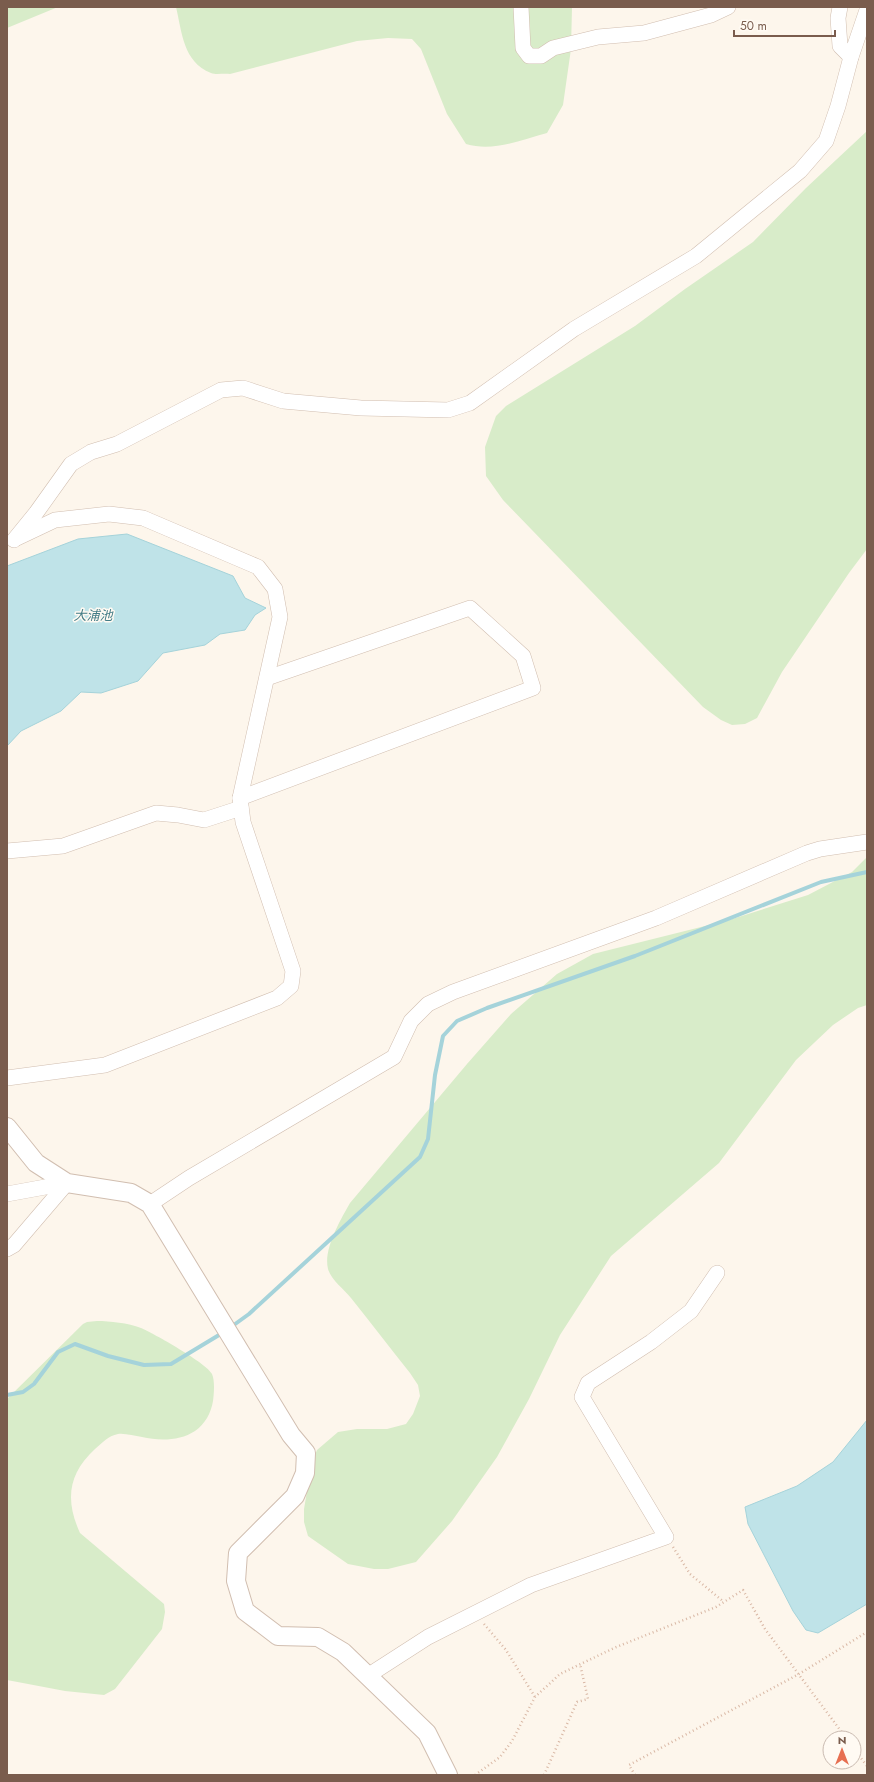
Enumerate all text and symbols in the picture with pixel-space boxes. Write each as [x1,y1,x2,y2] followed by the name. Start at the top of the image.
[734,12,835,38] scale bar
[740,17,767,35] text: 50 m
[73,606,114,625] water label: 大浦池
[822,1730,862,1770] north arrow
[838,1732,846,1748] text: N

